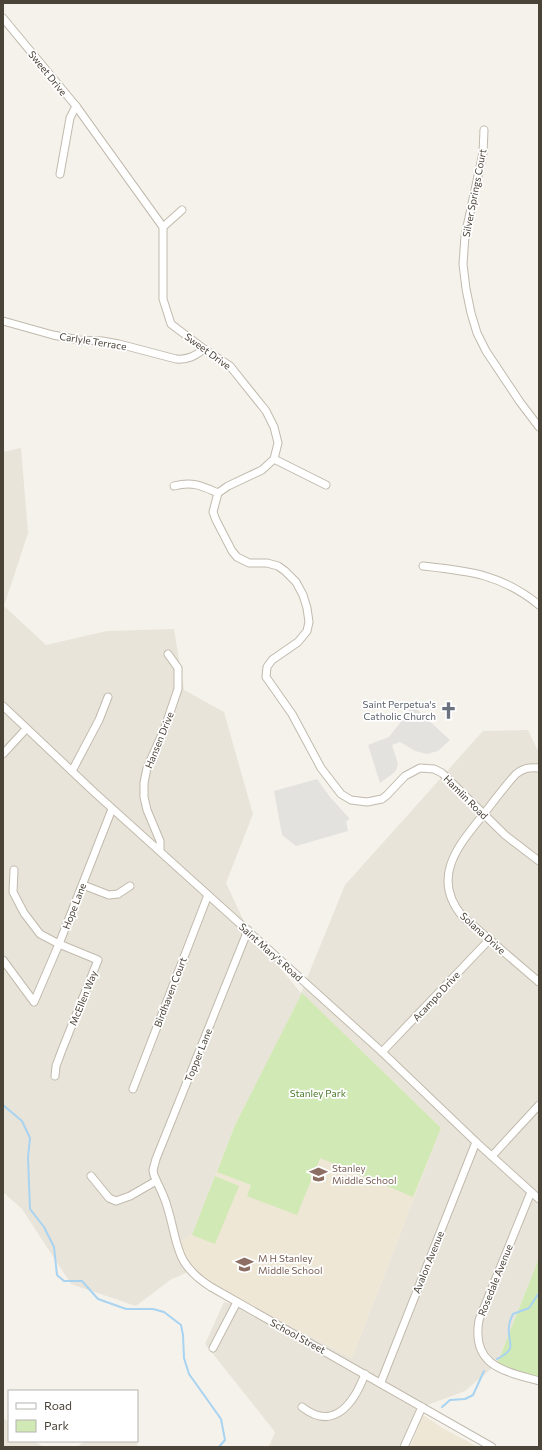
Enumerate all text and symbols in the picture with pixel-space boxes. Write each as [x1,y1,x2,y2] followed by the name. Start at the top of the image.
[26,48,70,98] street label: Sweet Drive
[460,148,488,238] street label: Silver Springs Court
[59,330,127,352] street label: Carlyle Terrace
[183,330,233,372] street label: Sweet Drive
[363,698,436,722] place label: Saint Perpetua's Catholic Church
[439,700,459,720] church icon: Saint Perpetua's Catholic Church
[142,710,176,770] street label: Hansen Drive
[441,772,491,822] street label: Hamlin Road
[60,881,88,931] street label: Hope Lane
[458,910,508,956] street label: Solana Drive
[237,920,305,984] street label: Saint Mary's Road
[151,955,189,1029] street label: Birdhaven Court
[66,969,100,1027] street label: McEllen Way
[410,969,462,1023] street label: Acampo Drive
[182,1027,214,1083] street label: Topper Lane
[290,1087,347,1099] park label: Stanley Park
[332,1162,396,1186] place label: Stanley Middle School
[309,1164,329,1184] school or university icon: Stanley Middle School
[410,1229,446,1295] street label: Avalon Avenue
[475,1242,515,1318] street label: Rosedale Avenue
[258,1252,322,1276] place label: M H Stanley Middle School
[235,1254,255,1274] school or university icon: M H Stanley Middle School
[268,1316,328,1356] street label: School Street
[8,1390,138,1442] legend
[44,1398,72,1412] text: Road
[44,1418,70,1432] text: Park

